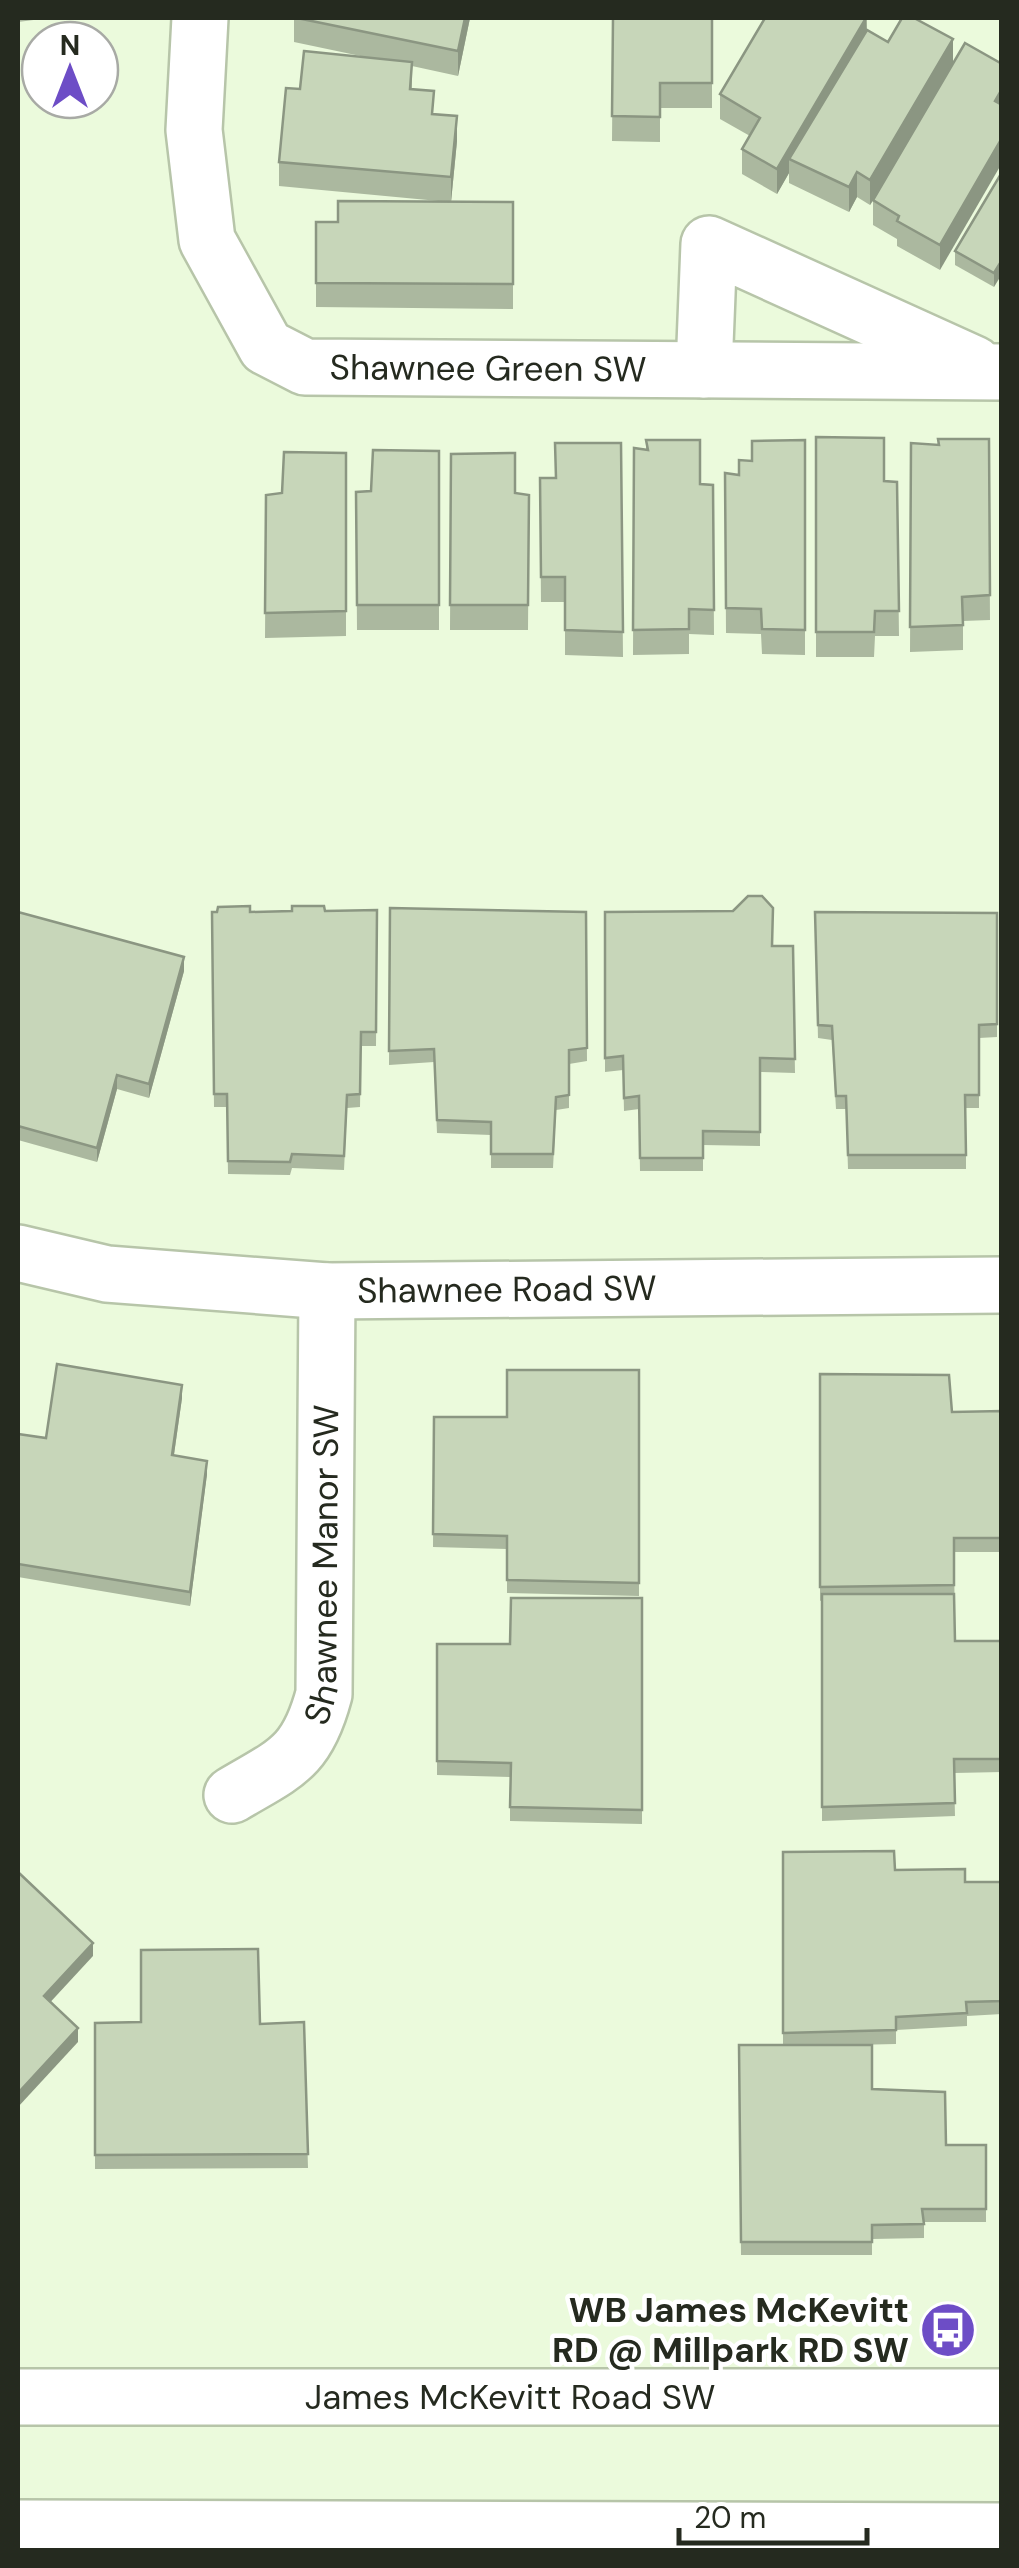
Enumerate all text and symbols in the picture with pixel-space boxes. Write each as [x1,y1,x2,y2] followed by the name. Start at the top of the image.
[20,20,120,120] north arrow
[60,27,80,64] text: N
[330,344,647,392] street label: Shawnee Green SW
[357,1265,657,1314] street label: Shawnee Road SW
[293,1404,349,1731] street label: Shawnee Manor SW
[552,2287,909,2373] place label: WB James McKevitt RD @ Millpark RD SW
[918,2300,978,2360] bus stop icon: WB James McKevitt RD @ Millpark RD SW
[305,2374,715,2420] street label: James McKevitt Road SW
[679,2483,866,2545] scale bar
[694,2498,766,2537] text: 20 m

